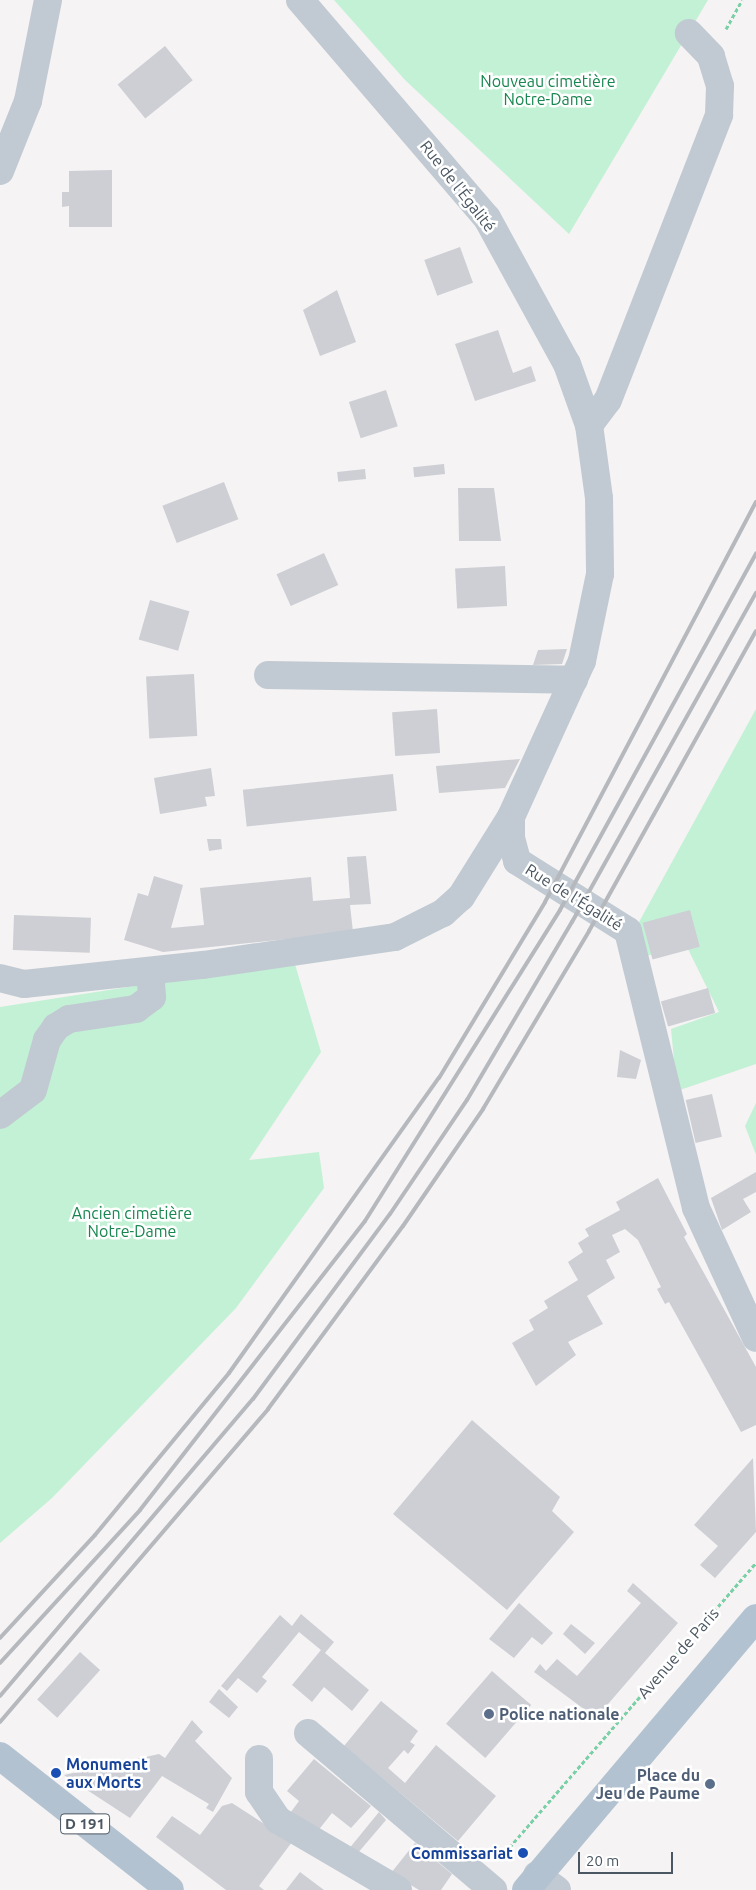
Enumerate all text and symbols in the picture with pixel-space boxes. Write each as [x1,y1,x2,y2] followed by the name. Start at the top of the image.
[480,71,616,109] park label: Nouveau cimetière Notre-Dame
[416,136,500,236] street label: Rue de l'Égalité
[522,859,626,935] street label: Rue de l'Égalité
[72,1203,192,1241] park label: Ancien cimetière Notre-Dame
[633,1604,723,1702] street label: Avenue de Paris
[499,1704,620,1724] place label: Police nationale
[483,1708,495,1720] marker: Police nationale
[66,1754,148,1792] place label: Monument aux Morts
[596,1765,700,1803] place label: Place du Jeu de Paume
[50,1767,62,1779] marker: Monument aux Morts
[704,1778,716,1790] marker: Place du Jeu de Paume
[60,1812,110,1836] road number: D 191
[581,1842,676,1874] scale bar
[411,1843,513,1863] place label: Commissariat
[517,1847,529,1859] marker: Commissariat
[586,1852,619,1869] text: 20 m

